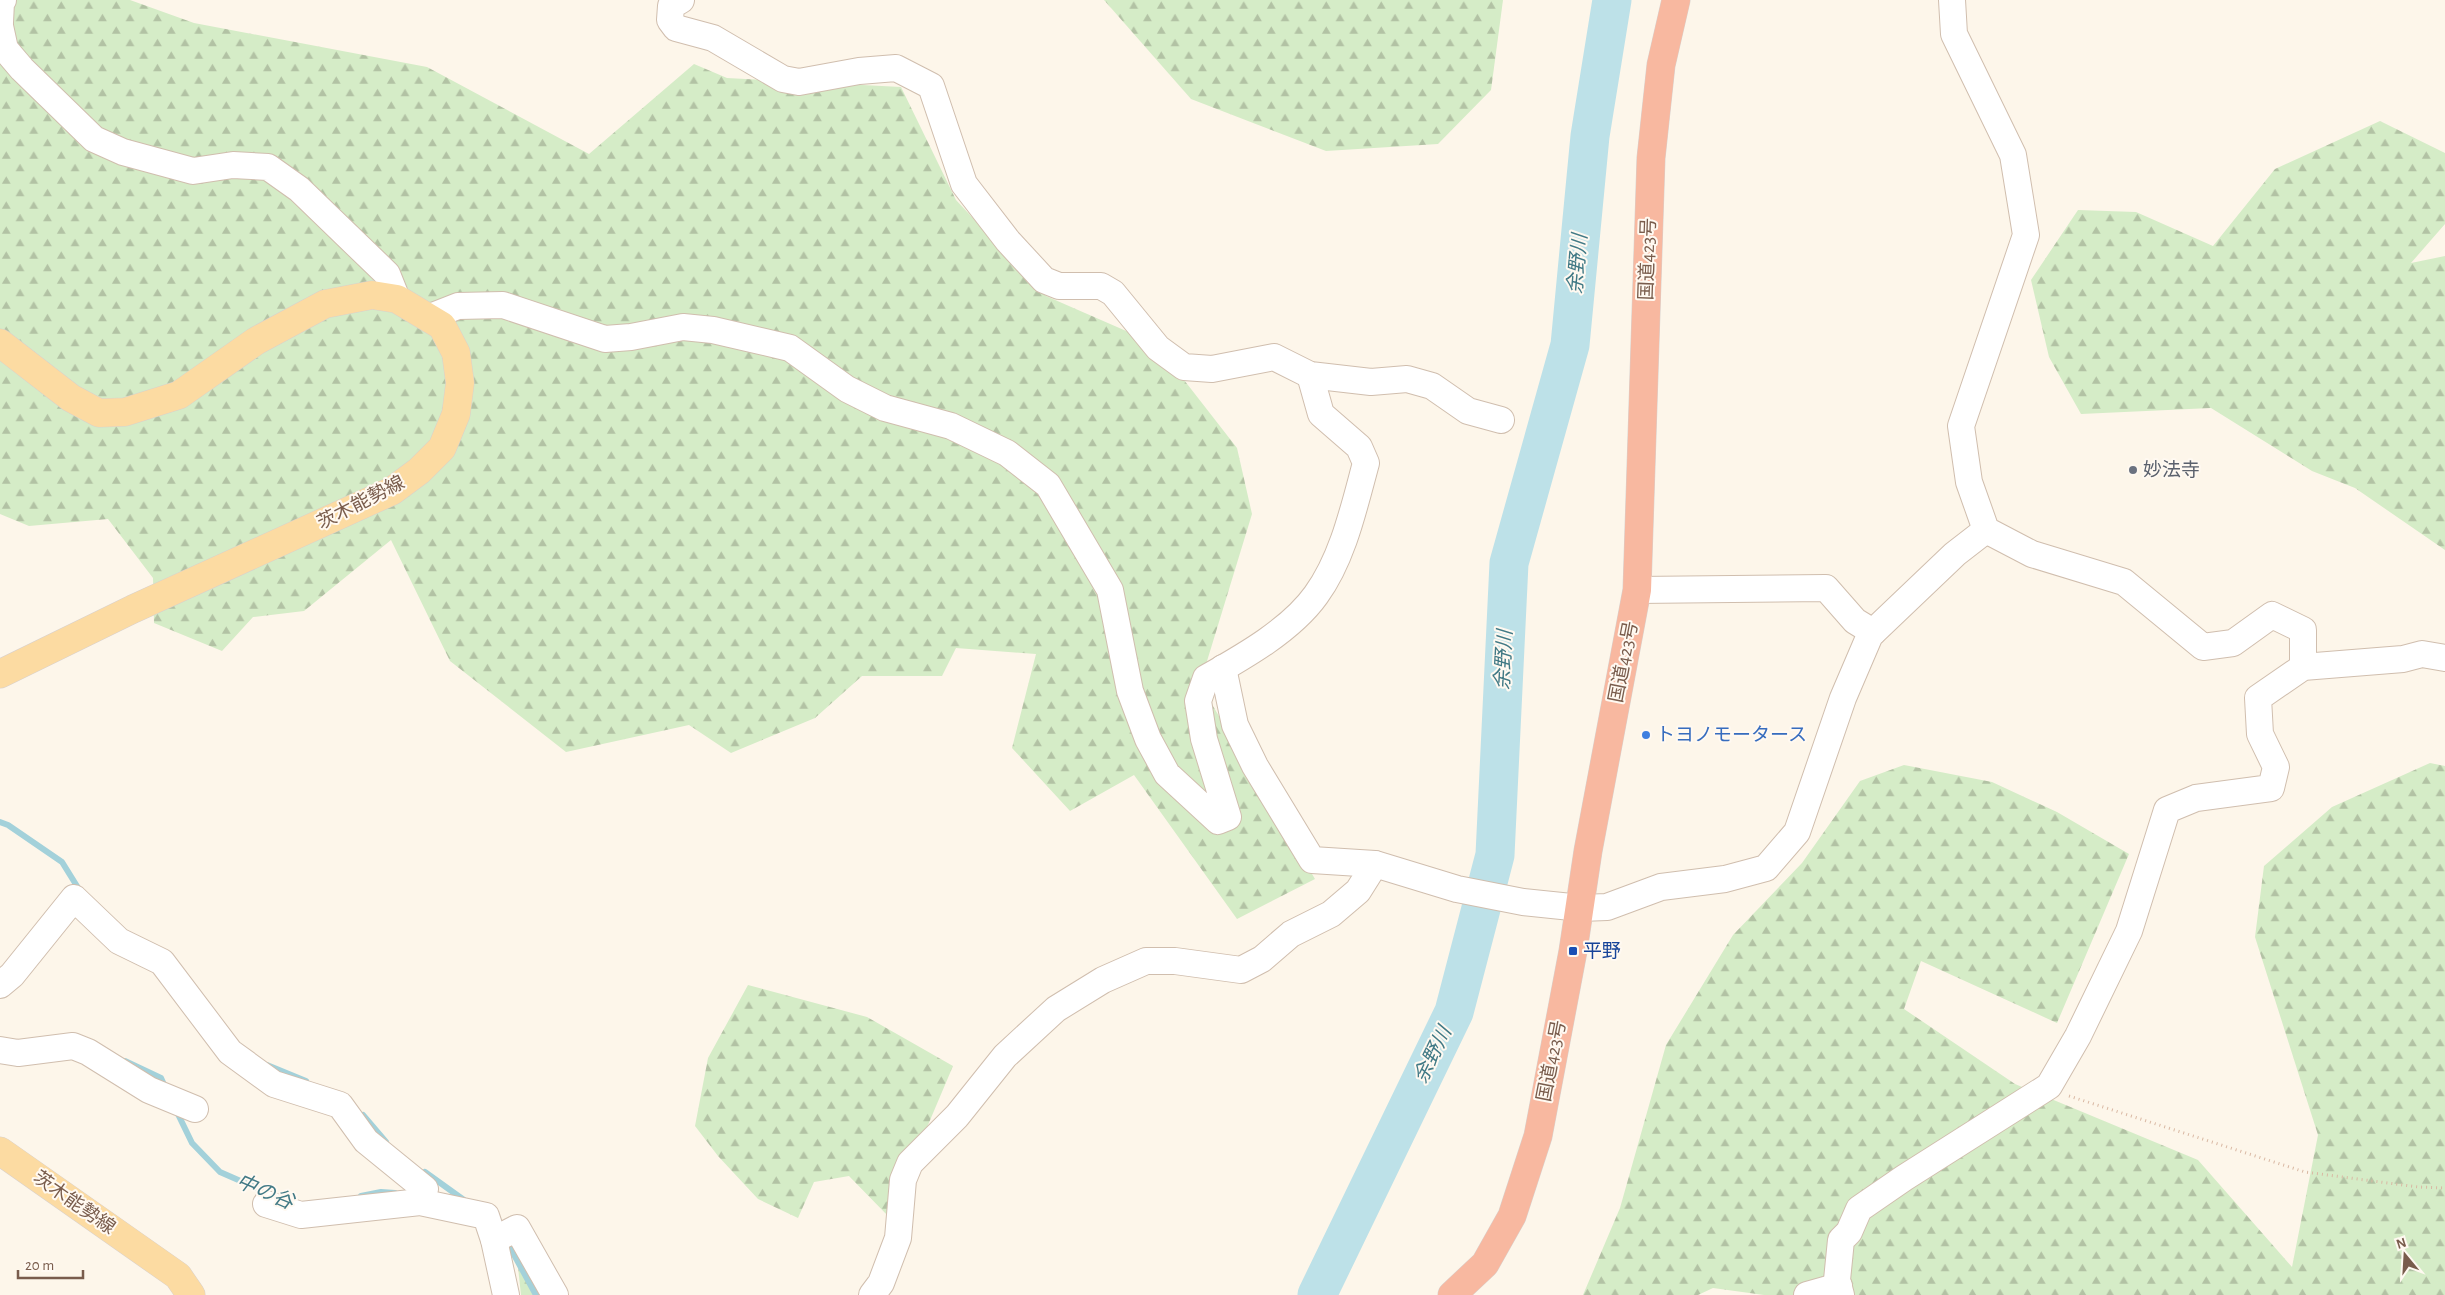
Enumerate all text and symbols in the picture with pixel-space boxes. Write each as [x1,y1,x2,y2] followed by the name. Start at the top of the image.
[1636,217,1659,301] street label: 国道423号
[1564,231,1591,295] water label: 余野川
[2143,459,2200,480] place label: 妙法寺
[2127,464,2139,476] marker: 妙法寺
[313,471,408,533] street label: 茨木能勢線
[1606,619,1641,704] street label: 国道423号
[1491,627,1516,690] water label: 余野川
[1656,725,1807,745] place label: トヨノモータース
[1640,729,1652,741] marker: トヨノモータース
[1583,941,1621,961] place label: 平野
[1567,945,1579,957] marker: 平野
[1534,1018,1569,1103] street label: 国道423号
[1410,1021,1456,1086] water label: 余野川
[30,1166,120,1238] street label: 茨木能勢線
[233,1170,299,1214] water label: 中の谷
[2380,1230,2430,1280] north arrow
[2394,1235,2408,1252] text: N
[18,1248,82,1280] scale bar
[25,1258,54,1273] text: 20 m

